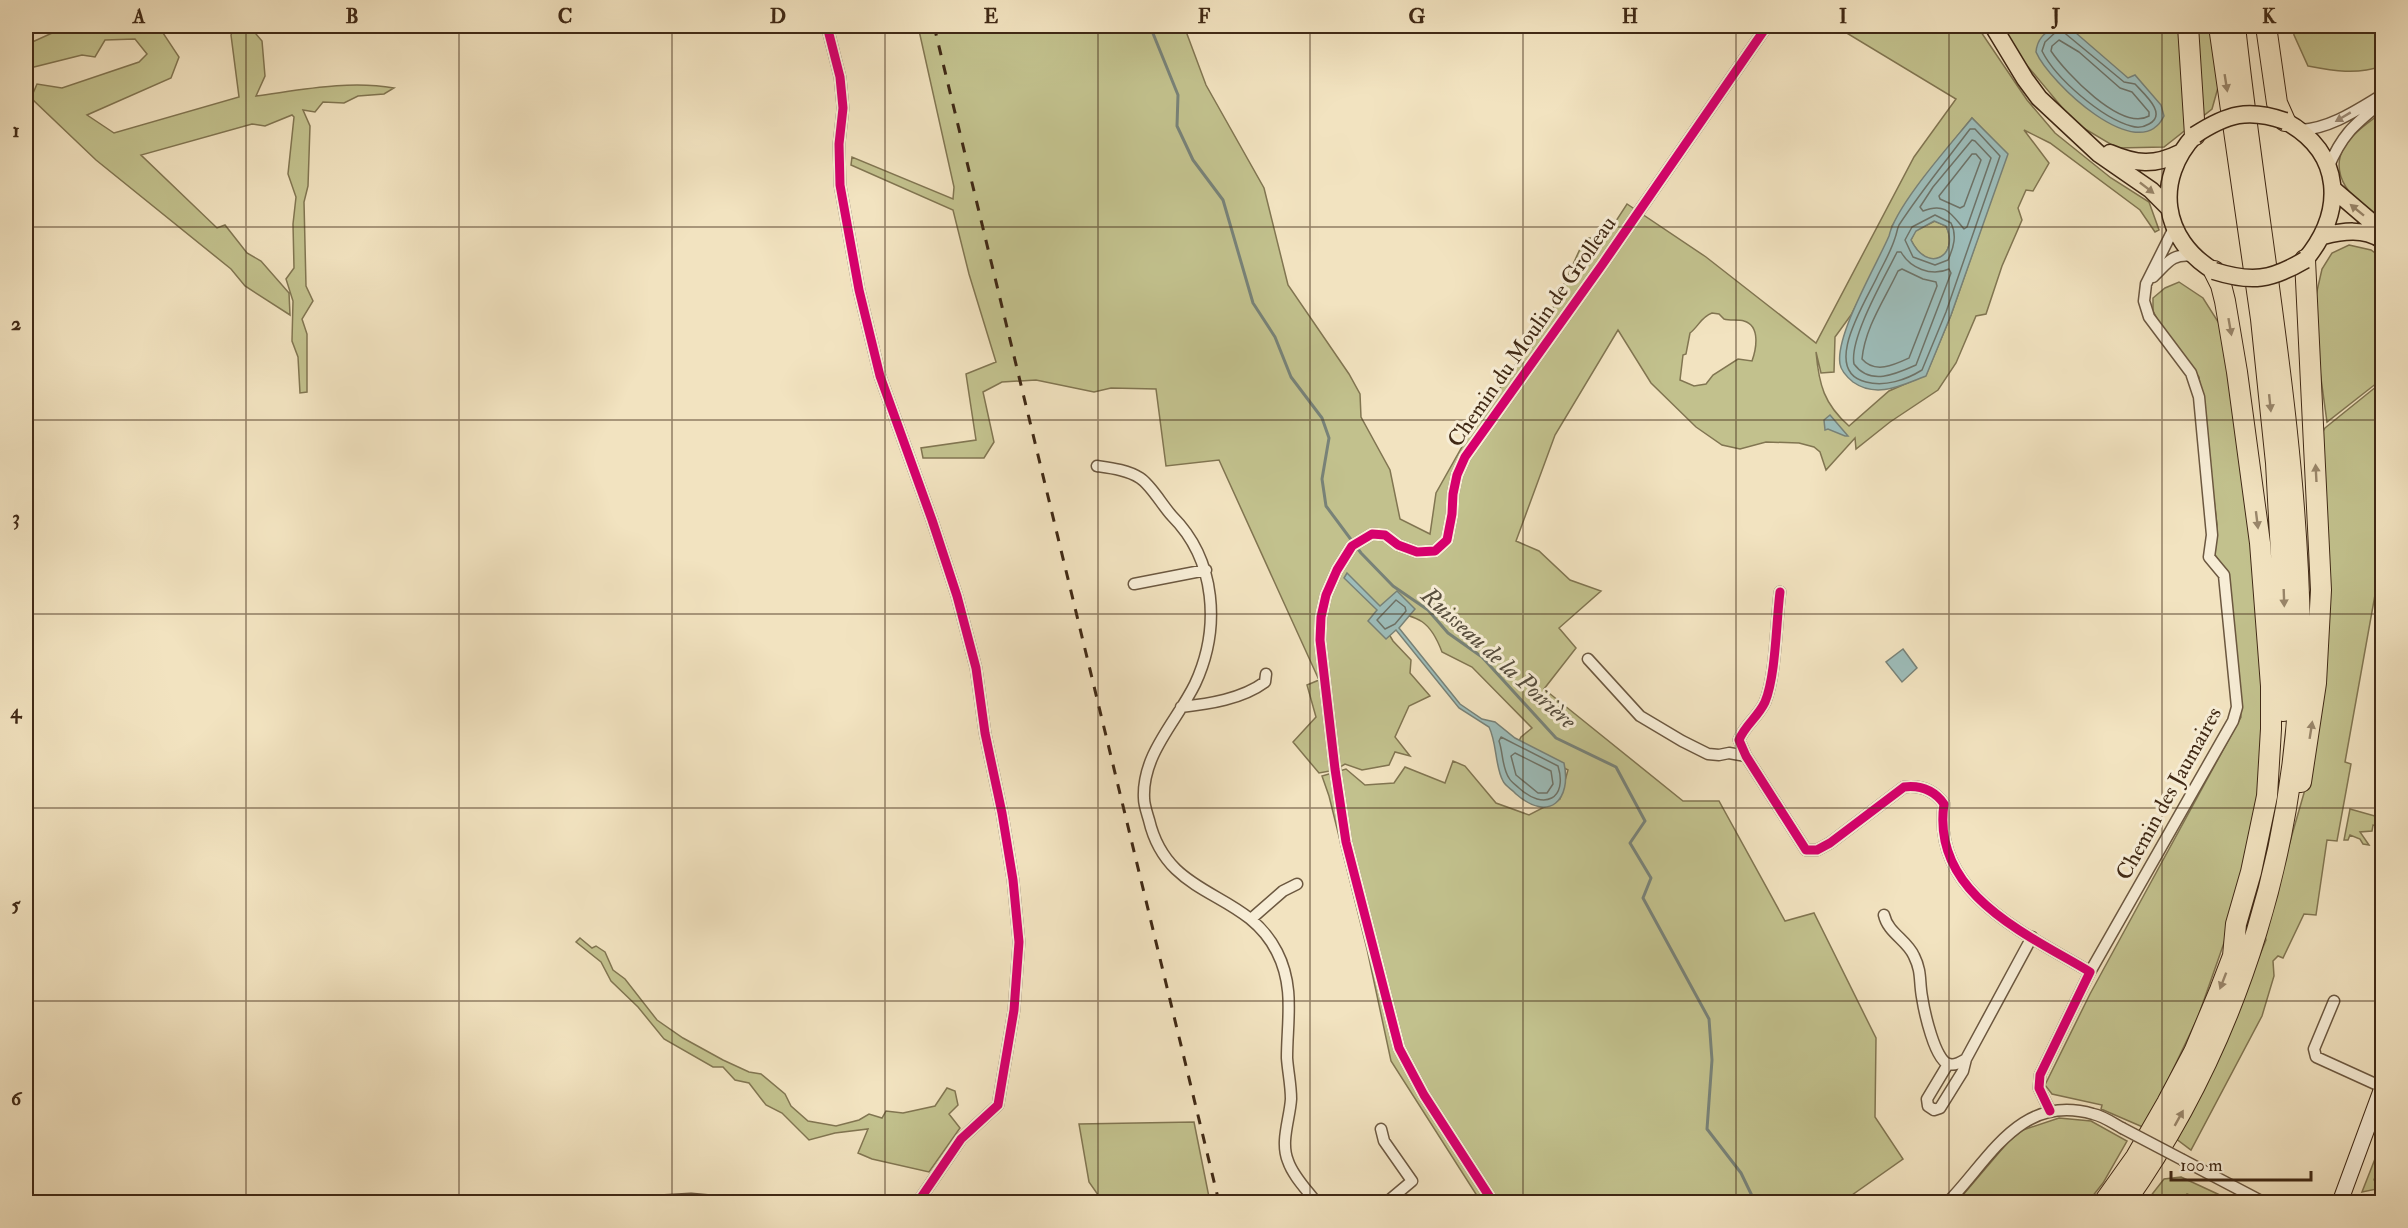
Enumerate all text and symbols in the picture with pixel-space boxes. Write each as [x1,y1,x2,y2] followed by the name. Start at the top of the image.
[132,4,146,29] text: A
[345,4,359,29] text: B
[558,4,572,29] text: C
[770,4,786,29] text: D
[984,4,999,29] text: E
[1198,4,1211,29] text: F
[1409,4,1426,29] text: G
[1622,4,1638,29] text: H
[1839,4,1847,29] text: I
[2051,4,2060,29] text: J
[2262,4,2277,29] text: K
[2222,74,2231,93] one-way arrow
[2334,112,2351,122] one-way arrow
[12,118,20,143] text: 1
[2139,181,2155,194] one-way arrow
[2350,204,2365,217] one-way arrow
[1441,211,1622,452] street label: Chemin du Moulin de Grolleau
[11,311,21,336] text: 2
[2225,317,2234,336] one-way arrow
[2265,394,2274,413] one-way arrow
[2311,463,2320,482] one-way arrow
[12,505,20,530] text: 3
[2252,510,2262,529] one-way arrow
[1414,580,1584,737] water label: Ruisseau de la Poirière
[2279,588,2289,607] one-way arrow
[10,699,23,724] text: 4
[2110,702,2228,885] street label: Chemin des Jaumaires
[2306,721,2315,740] one-way arrow
[12,892,22,917] text: 5
[2218,972,2228,990] one-way arrow
[11,1086,23,1111] text: 6
[2174,1109,2184,1126] one-way arrow
[2171,1144,2310,1182] scale bar
[2180,1154,2223,1177] text: 100 m

